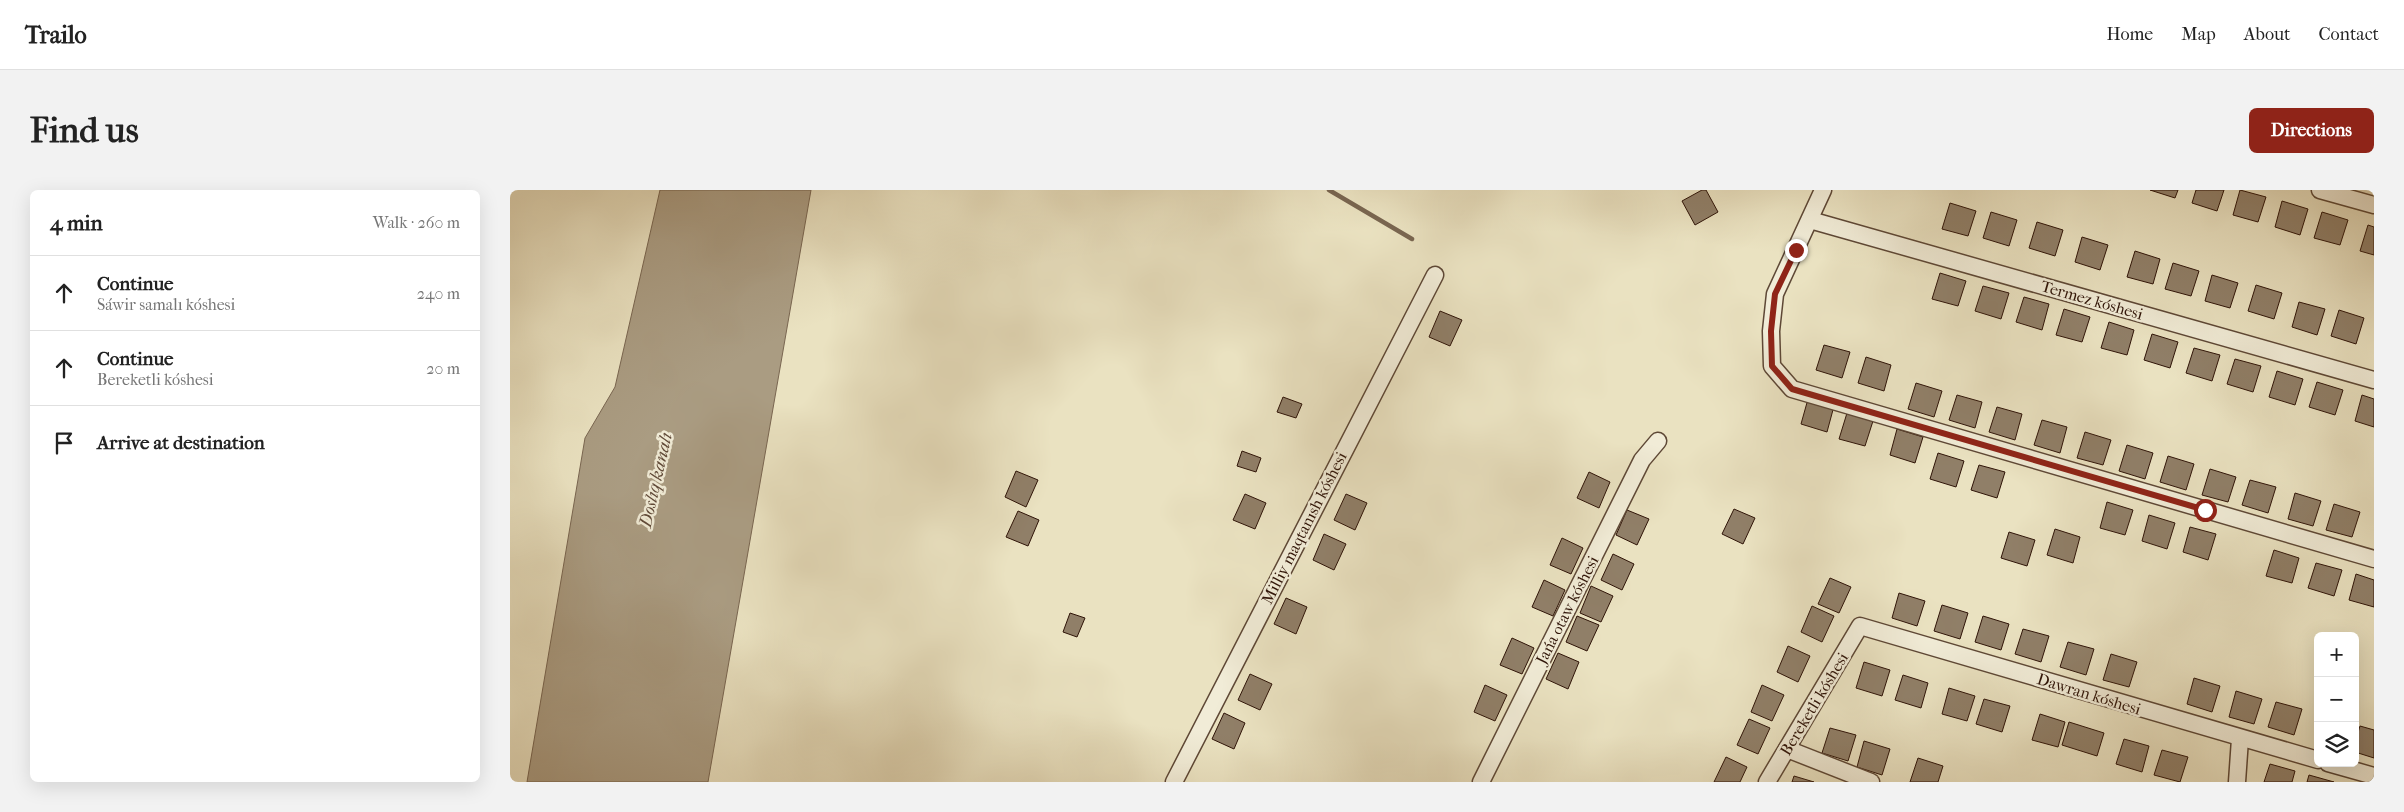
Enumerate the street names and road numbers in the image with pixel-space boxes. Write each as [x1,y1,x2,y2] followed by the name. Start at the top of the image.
[2039,276,2145,324] street label: Termez kóshesi
[1257,448,1351,607] street label: Milliy maqtanısh kóshesi
[1531,553,1603,669] street label: Jańa otaw kóshesi
[1776,649,1852,759] street label: Bereketli kóshesi
[2035,669,2143,719] street label: Dawran kóshesi

